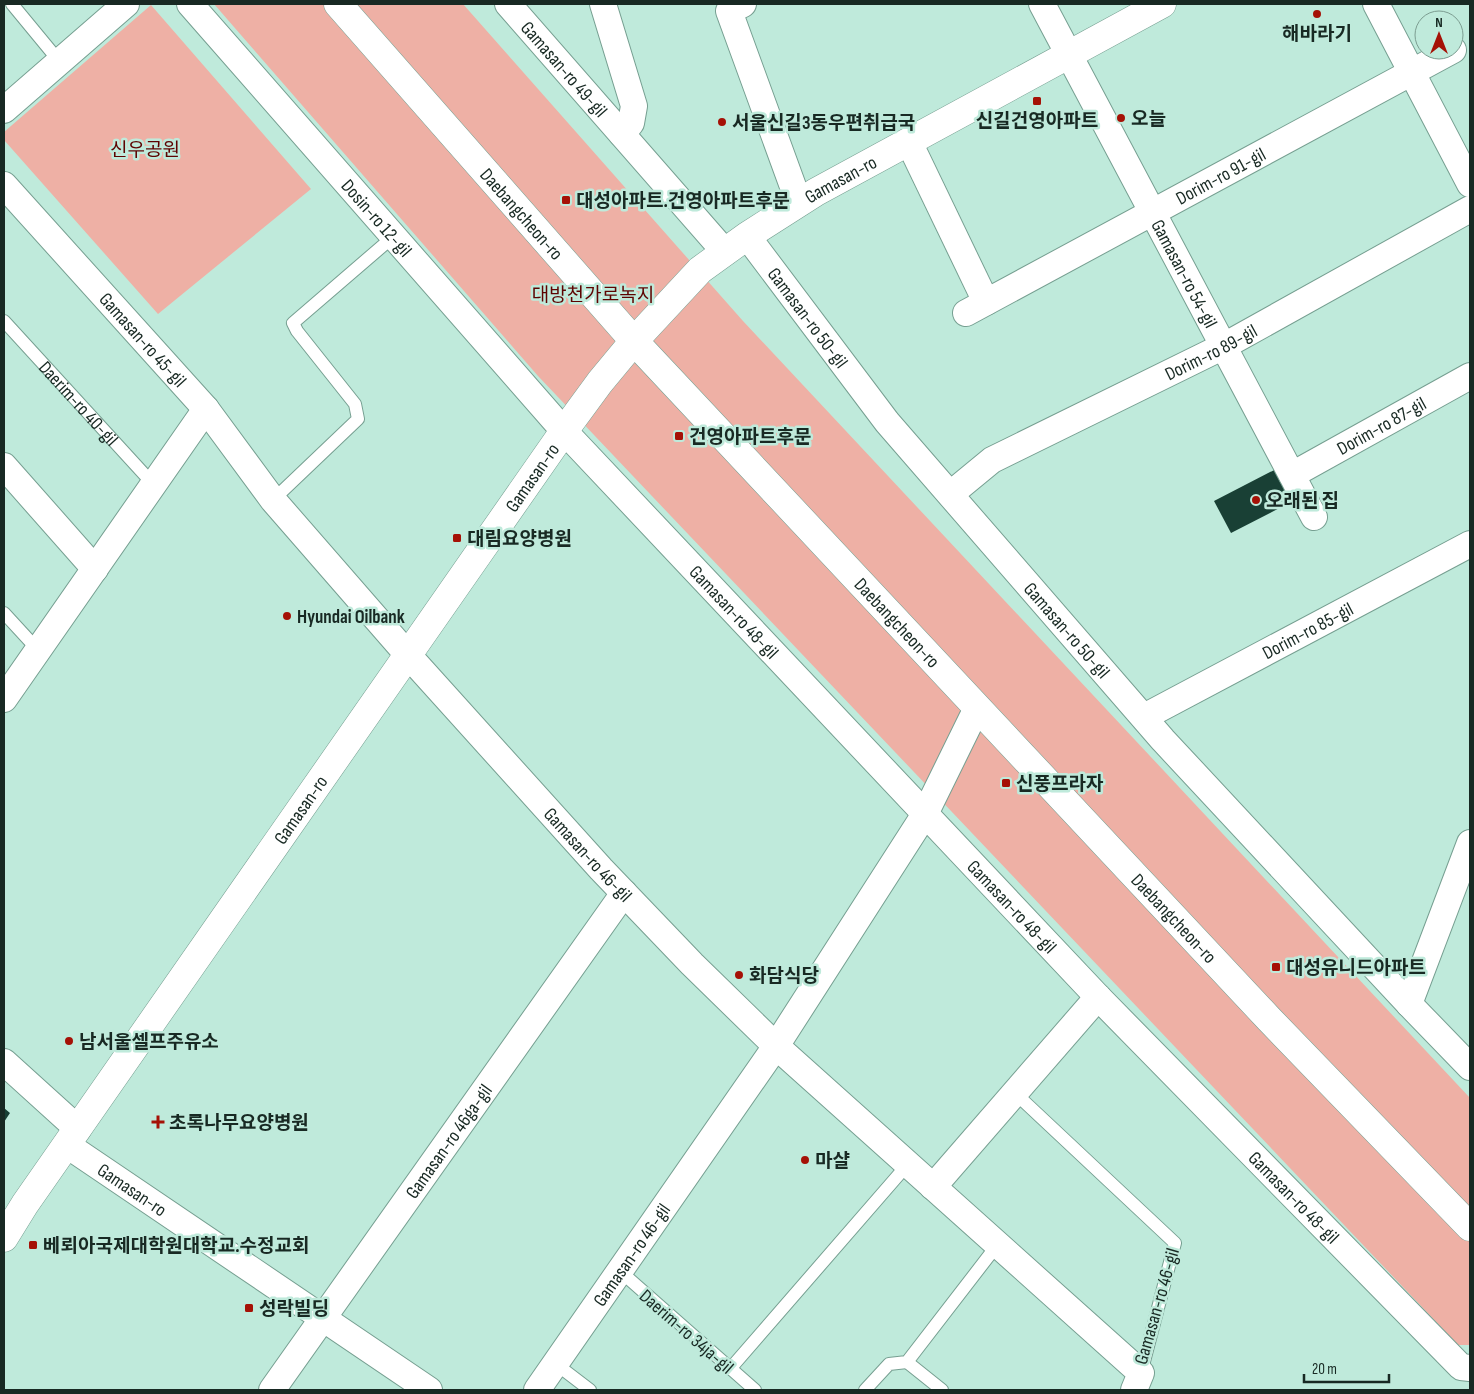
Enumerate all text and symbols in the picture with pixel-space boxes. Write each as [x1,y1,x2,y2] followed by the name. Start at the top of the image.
[1311,8,1323,20] marker: 해바라기
[1414,10,1464,60] north arrow
[1435,14,1443,31] text: N
[515,17,612,122] street label: Gamasan-ro 49-gil
[1282,23,1352,46] place label: 해바라기
[1031,95,1043,107] marker: 신길건영아파트
[1131,108,1166,131] place label: 오늘
[976,110,1098,133] place label: 신길건영아파트
[732,112,915,135] place label: 서울신길3동우편취급국
[1115,112,1127,124] marker: 오늘
[716,116,728,128] marker: 서울신길3동우편취급국
[110,139,180,162] park label: 신우공원
[1172,143,1270,211] street label: Dorim-ro 91-gil
[801,151,881,209] street label: Gamasan-ro
[475,164,567,265] street label: Daebangcheon-ro
[336,175,416,262] street label: Dosin-ro 12-gil
[576,190,790,213] place label: 대성아파트.건영아파트후문
[560,194,572,206] marker: 대성아파트.건영아파트후문
[1145,216,1222,332] street label: Gamasan-ro 54-gil
[762,264,852,373] street label: Gamasan-ro 50-gil
[532,284,654,307] park label: 대방천가로녹지
[94,288,191,392] street label: Gamasan-ro 45-gil
[1161,320,1261,386] street label: Dorim-ro 89-gil
[33,357,122,451] street label: Daerim-ro 40-gil
[1333,393,1431,461] street label: Dorim-ro 87-gil
[689,426,811,449] place label: 건영아파트후문
[673,430,685,442] marker: 건영아파트후문
[501,439,565,517] street label: Gamasan-ro
[1266,490,1339,513] place label: 오래된 집
[1250,494,1262,506] marker: 오래된 집
[467,528,572,551] place label: 대림요양병원
[451,532,463,544] marker: 대림요양병원
[684,561,783,664] street label: Gamasan-ro 48-gil
[849,574,944,673] street label: Daebangcheon-ro
[1018,578,1114,684] street label: Gamasan-ro 50-gil
[1259,598,1357,665] street label: Dorim-ro 85-gil
[297,606,405,629] place label: Hyundai Oilbank
[281,610,293,622] marker: Hyundai Oilbank
[269,771,333,849] street label: Gamasan-ro
[1016,773,1104,796] place label: 신풍프라자
[1000,777,1012,789] marker: 신풍프라자
[538,803,636,907] street label: Gamasan-ro 46-gil
[962,856,1061,959] street label: Gamasan-ro 48-gil
[1126,869,1221,969] street label: Daebangcheon-ro
[1286,957,1426,980] place label: 대성유니드아파트
[1270,961,1282,973] marker: 대성유니드아파트
[749,965,819,988] place label: 화담식당
[733,969,745,981] marker: 화담식당
[79,1031,219,1054] place label: 남서울셀프주유소
[63,1035,75,1047] marker: 남서울셀프주유소
[401,1080,498,1204] street label: Gamasan-ro 46ga-gil
[169,1112,309,1135] place label: 초록나무요양병원
[151,1115,165,1129] marker: 초록나무요양병원
[1243,1147,1343,1249] street label: Gamasan-ro 48-gil
[815,1150,850,1173] place label: 마샬
[799,1154,811,1166] marker: 마샬
[93,1159,171,1222] street label: Gamasan-ro
[589,1200,676,1311] street label: Gamasan-ro 46-gil
[43,1235,310,1258] place label: 베뢰아국제대학원대학교.수정교회
[27,1239,39,1251] marker: 베뢰아국제대학원대학교.수정교회
[1130,1246,1185,1367] street label: Gamasan-ro 46-gil
[634,1285,738,1379] street label: Daerim-ro 34ja-gil
[259,1298,329,1321] place label: 성락빌딩
[243,1302,255,1314] marker: 성락빌딩
[1304,1352,1389,1384] scale bar
[1312,1360,1337,1379] text: 20 m

